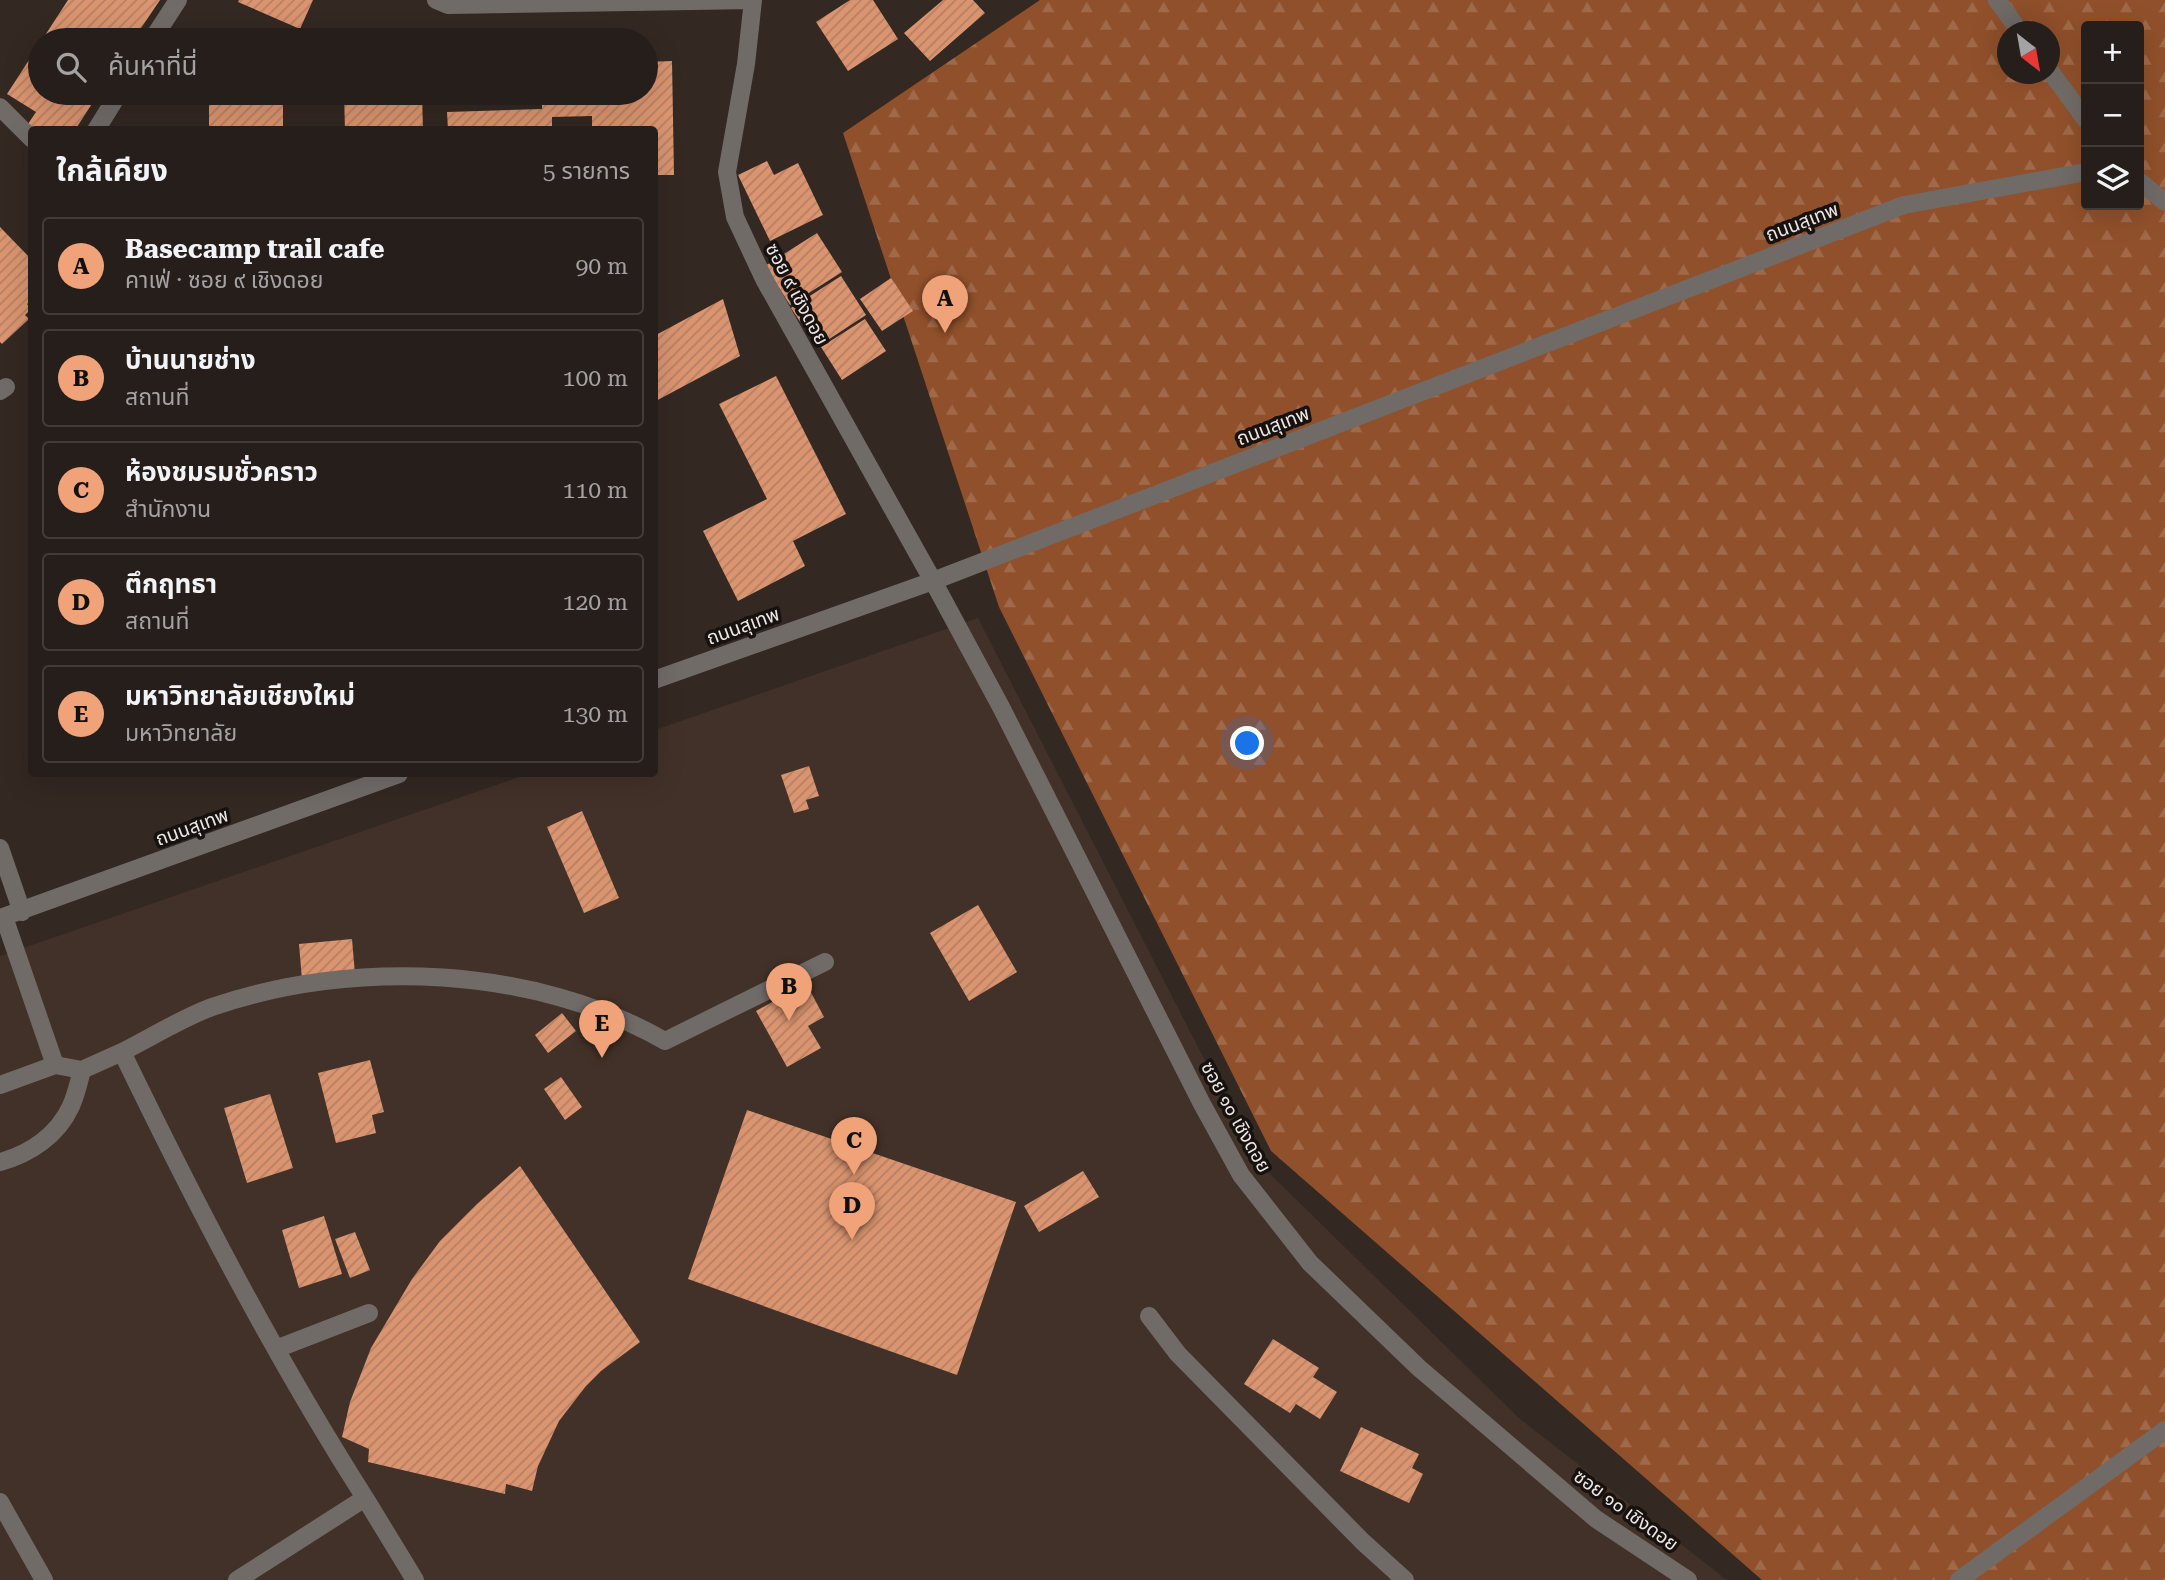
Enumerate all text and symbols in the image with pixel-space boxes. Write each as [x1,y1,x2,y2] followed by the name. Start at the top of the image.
[1997,21,2060,84] north arrow
[2081,21,2144,210] map controls
[2081,21,2144,84] button: +
[28,28,658,105] search box
[52,48,90,86] icon: search
[108,51,198,81] text: ค้นหาที่นี่
[2081,84,2144,147] button: −
[2081,147,2144,210] button: layers
[56,153,168,188] text: ใกล้เคียง
[543,158,630,185] text: 5 รายการ
[1762,198,1842,246] street label: ถนนสุเทพ
[125,234,385,264] text: Basecamp trail cafe
[761,239,833,349] street label: ซอย ๙ เชิงดอย
[73,253,89,280] text: A
[575,253,628,280] text: 90 m
[125,267,323,294] text: คาเฟ่ · ซอย ๙ เชิงดอย
[922,275,968,333] pin: A
[125,345,256,375] text: บ้านนายช่าง
[73,365,89,392] text: B
[563,365,628,392] text: 100 m
[125,384,189,411] text: สถานที่
[1233,402,1313,450] street label: ถนนสุเทพ
[125,457,318,487] text: ห้องชมรมชั่วคราว
[73,477,89,504] text: C
[563,477,628,504] text: 110 m
[125,496,211,523] text: สำนักงาน
[125,569,217,599] text: ตึกฤทธา
[72,589,90,616] text: D
[563,589,628,616] text: 120 m
[703,602,783,650] street label: ถนนสุเทพ
[125,608,189,635] text: สถานที่
[125,681,355,711] text: มหาวิทยาลัยเชียงใหม่
[74,701,88,728] text: E
[563,701,628,728] text: 130 m
[125,720,237,747] text: มหาวิทยาลัย
[1230,726,1264,760] your location
[152,803,232,851] street label: ถนนสุเทพ
[766,963,812,1021] pin: B
[579,1000,625,1058] pin: E
[1196,1057,1276,1177] street label: ซอย ๑๐ เชิงดอย
[831,1117,877,1175] pin: C
[829,1182,875,1240] pin: D
[1569,1464,1683,1556] street label: ซอย ๑๐ เชิงดอย

